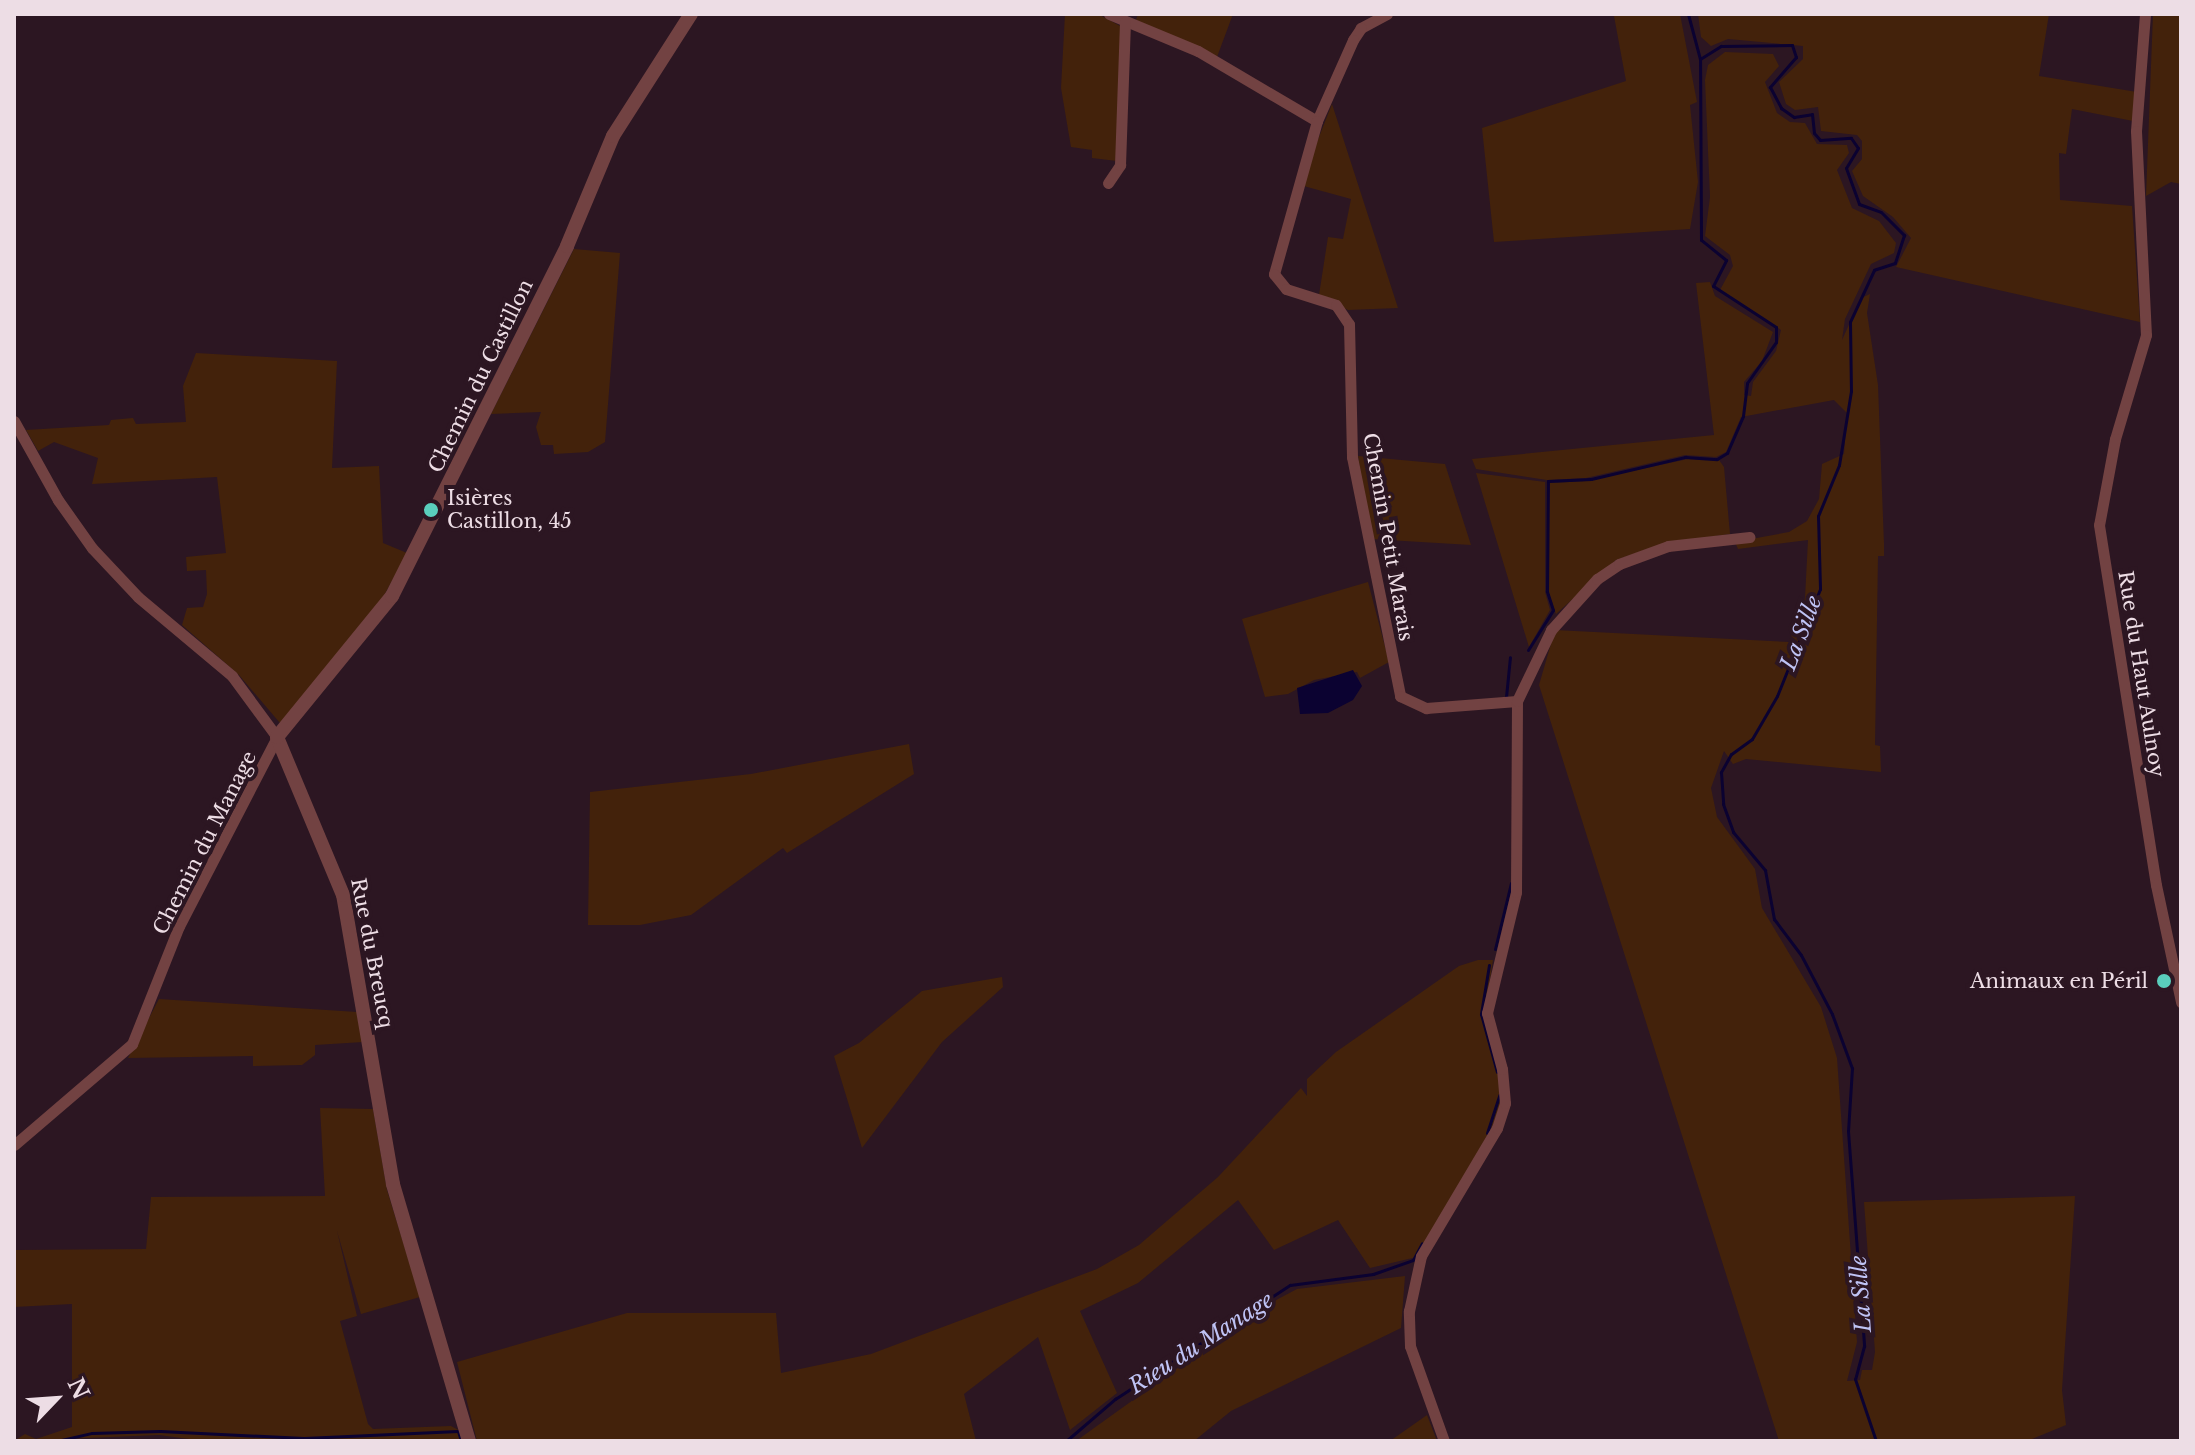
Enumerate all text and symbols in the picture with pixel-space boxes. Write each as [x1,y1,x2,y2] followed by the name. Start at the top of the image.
[424,275,538,477] street label: Chemin du Castillon
[1358,431,1418,643] street label: Chemin Petit Marais
[447,486,572,533] place label: Isières Castillon, 45
[422,501,440,519] marker: Isières Castillon, 45
[2113,569,2169,779] street label: Rue du Haut Aulnoy
[1775,592,1827,674] water label: La Sille
[148,747,262,939] street label: Chemin du Manage
[346,876,398,1030] street label: Rue du Breucq
[1970,969,2148,993] place label: Animaux en Péril
[2155,972,2173,990] marker: Animaux en Péril
[1845,1254,1877,1334] water label: La Sille
[1123,1286,1279,1400] water label: Rieu du Manage
[16,1359,96,1439] north arrow
[62,1374,95,1404] text: N

